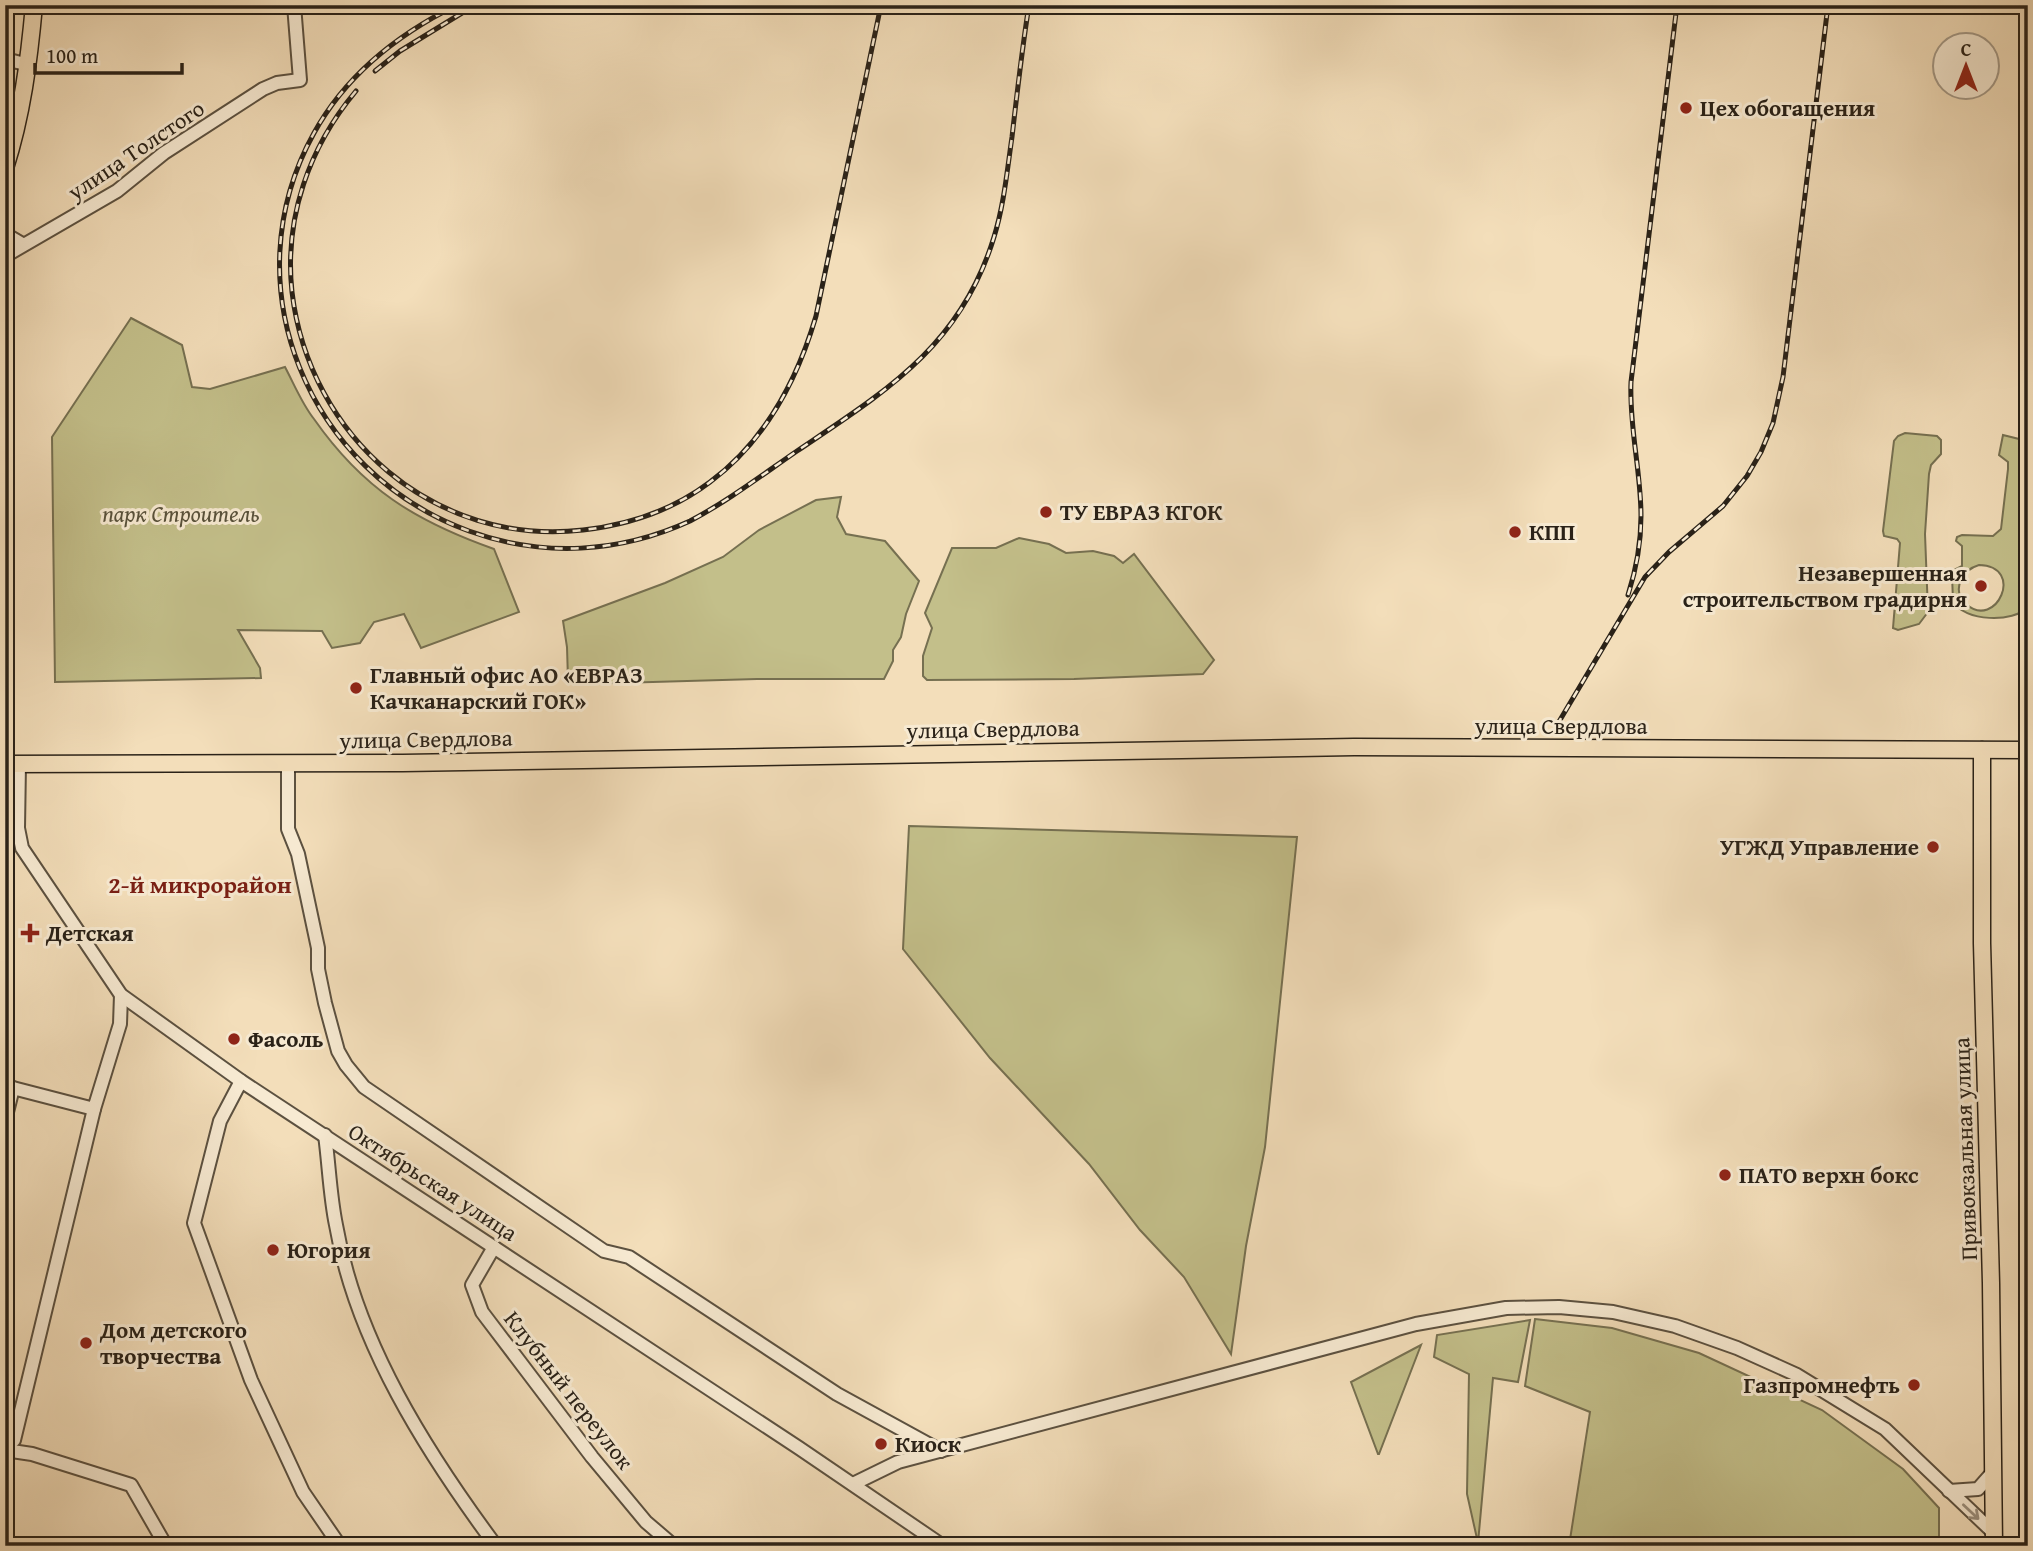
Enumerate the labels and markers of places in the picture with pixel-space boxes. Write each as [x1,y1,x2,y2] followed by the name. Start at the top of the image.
[1700,91,1875,124] place label: Цех обогащения
[1678,100,1694,116] marker: Цех обогащения
[1060,495,1223,528] place label: ТУ ЕВРАЗ КГОК
[1038,504,1054,520] marker: ТУ ЕВРАЗ КГОК
[1529,515,1575,548] place label: КПП
[1507,524,1523,540] marker: КПП
[1683,556,1967,615] place label: Незавершенная строительством градирня
[1973,578,1989,594] marker: Незавершенная строительством градирня
[370,658,643,717] place label: Главный офис АО «ЕВРАЗ Качканарский ГОК»
[348,680,364,696] marker: Главный офис АО «ЕВРАЗ Качканарский ГОК»
[1720,830,1919,863] place label: УГЖД Управление
[1925,839,1941,855] marker: УГЖД Управление
[45,916,134,949] place label: Детская
[20,923,40,943] marker: Детская
[248,1022,324,1055] place label: Фасоль
[226,1031,242,1047] marker: Фасоль
[1739,1158,1919,1191] place label: ПАТО верхн бокс
[1717,1167,1733,1183] marker: ПАТО верхн бокс
[287,1233,371,1266] place label: Югория
[265,1242,281,1258] marker: Югория
[99,1313,247,1372] place label: Дом детского творчества
[78,1335,94,1351] marker: Дом детского творчества
[1744,1368,1900,1401] place label: Газпромнефть
[1906,1377,1922,1393] marker: Газпромнефть
[895,1427,962,1460] place label: Киоск
[873,1436,889,1452] marker: Киоск

